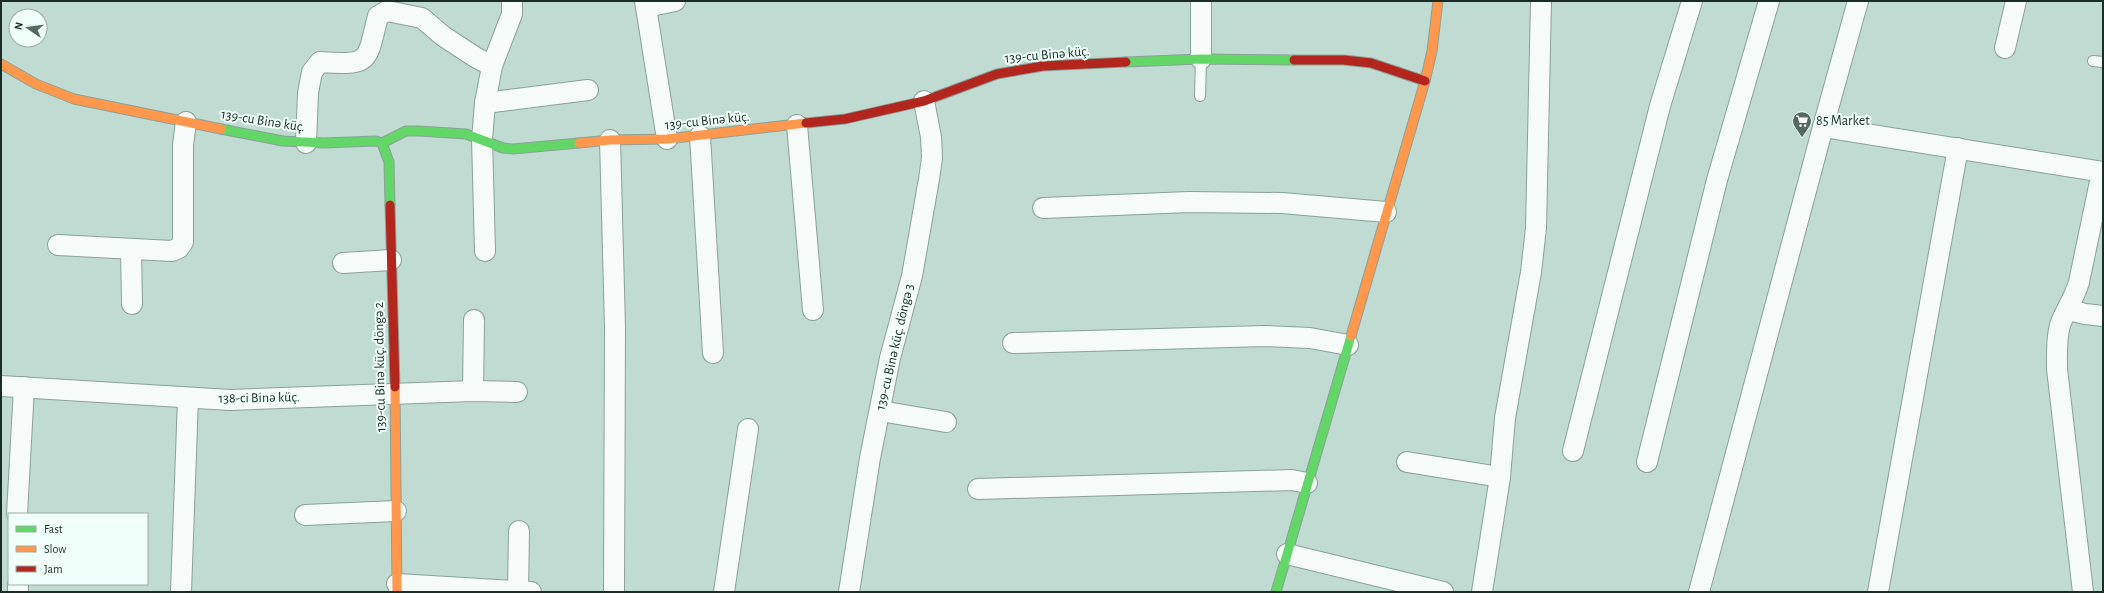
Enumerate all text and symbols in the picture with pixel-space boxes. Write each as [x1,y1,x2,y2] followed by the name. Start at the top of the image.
[8,8,48,48] north arrow
[13,21,25,31] text: N
[1004,44,1090,66] street label: 139-cu Binə küç.
[220,107,306,135] street label: 139-cu Binə küç.
[664,110,750,132] street label: 139-cu Binə küç.
[1791,110,1813,138] supermarket icon: 85 Market
[1816,114,1870,128] place label: 85 Market
[874,282,916,412] street label: 139-cu Binə küç. döngə 3
[372,302,388,432] street label: 139-cu Binə küç. döngə 2
[218,390,300,406] street label: 138-ci Binə küç.
[8,513,148,585] legend
[44,523,63,535] text: Fast
[44,543,66,555] text: Slow
[44,563,63,575] text: Jam

